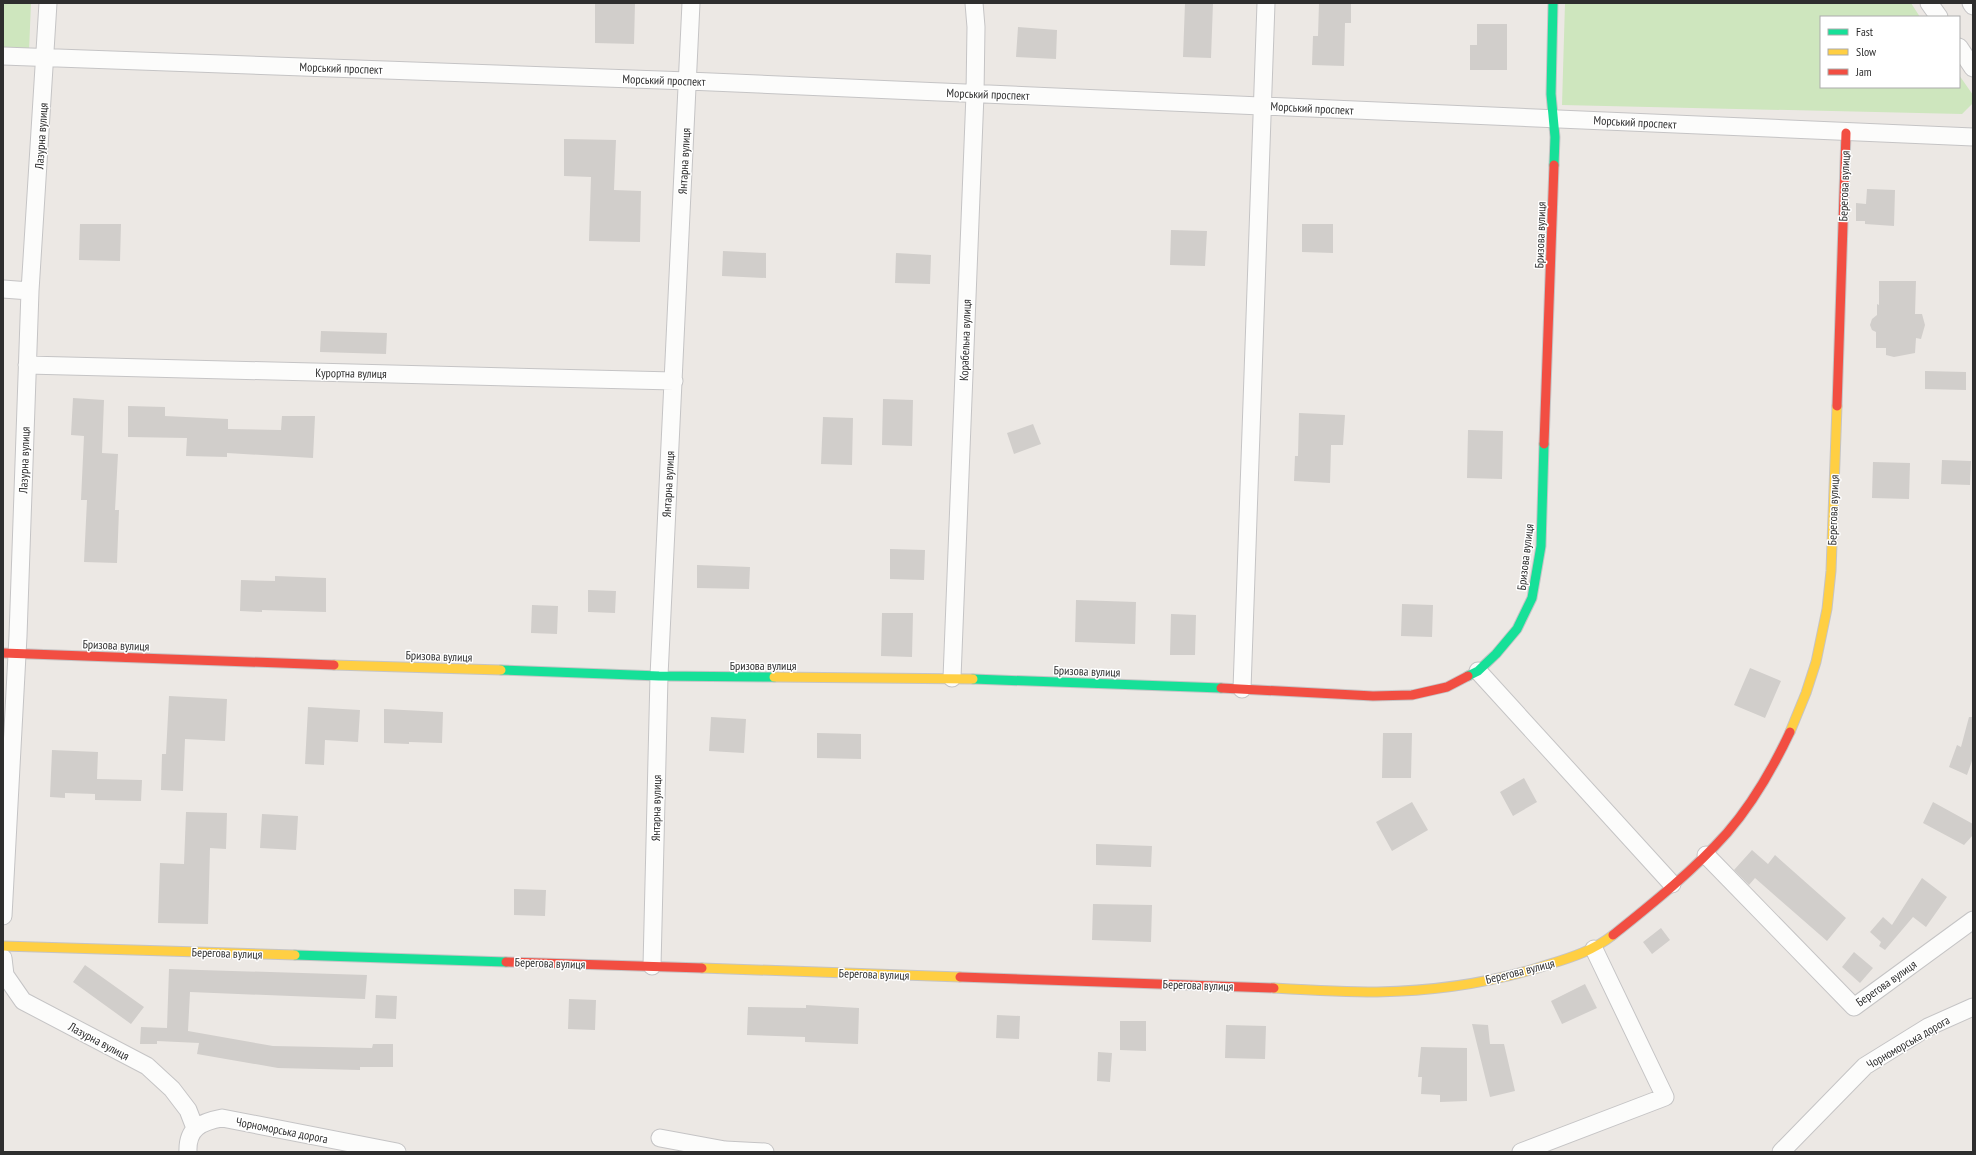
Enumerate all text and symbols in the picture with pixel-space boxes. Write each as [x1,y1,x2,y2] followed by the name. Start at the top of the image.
[1820,16,1960,88] legend
[1856,24,1874,39] text: Fast
[1856,44,1877,59] text: Slow
[299,59,383,77] street label: Морський проспект
[1855,64,1872,79] text: Jam
[622,71,706,89] street label: Морський проспект
[946,85,1030,103] street label: Морський проспект
[1270,98,1354,118] street label: Морський проспект
[31,102,51,171] street label: Лазурна вулиця
[1593,112,1677,132] street label: Морський проспект
[675,127,693,195] street label: Янтарна вулиця
[1835,150,1853,222] street label: Берегова вулиця
[1531,201,1549,269] street label: Бризова вулиця
[956,299,974,381] street label: Корабельна вулиця
[315,365,387,381] street label: Курортна вулиця
[15,426,33,495] street label: Лазурна вулиця
[659,450,677,518] street label: Янтарна вулиця
[1824,474,1842,546] street label: Берегова вулиця
[1513,523,1537,591] street label: Бризова вулиця
[82,636,150,654] street label: Бризова вулиця
[405,647,473,665] street label: Бризова вулиця
[730,658,797,673] street label: Бризова вулиця
[1053,662,1121,680] street label: Бризова вулиця
[648,774,664,841] street label: Янтарна вулиця
[191,944,263,962] street label: Берегова вулиця
[514,954,586,972] street label: Берегова вулиця
[1484,955,1556,987] street label: Берегова вулиця
[1853,956,1919,1009] street label: Берегова вулиця
[838,965,910,983] street label: Берегова вулиця
[1162,976,1234,994] street label: Берегова вулиця
[1864,1012,1952,1072] street label: Чорноморська дорога
[65,1018,132,1063] street label: Лазурна вулиця
[235,1114,329,1146] street label: Чорноморська дорога

